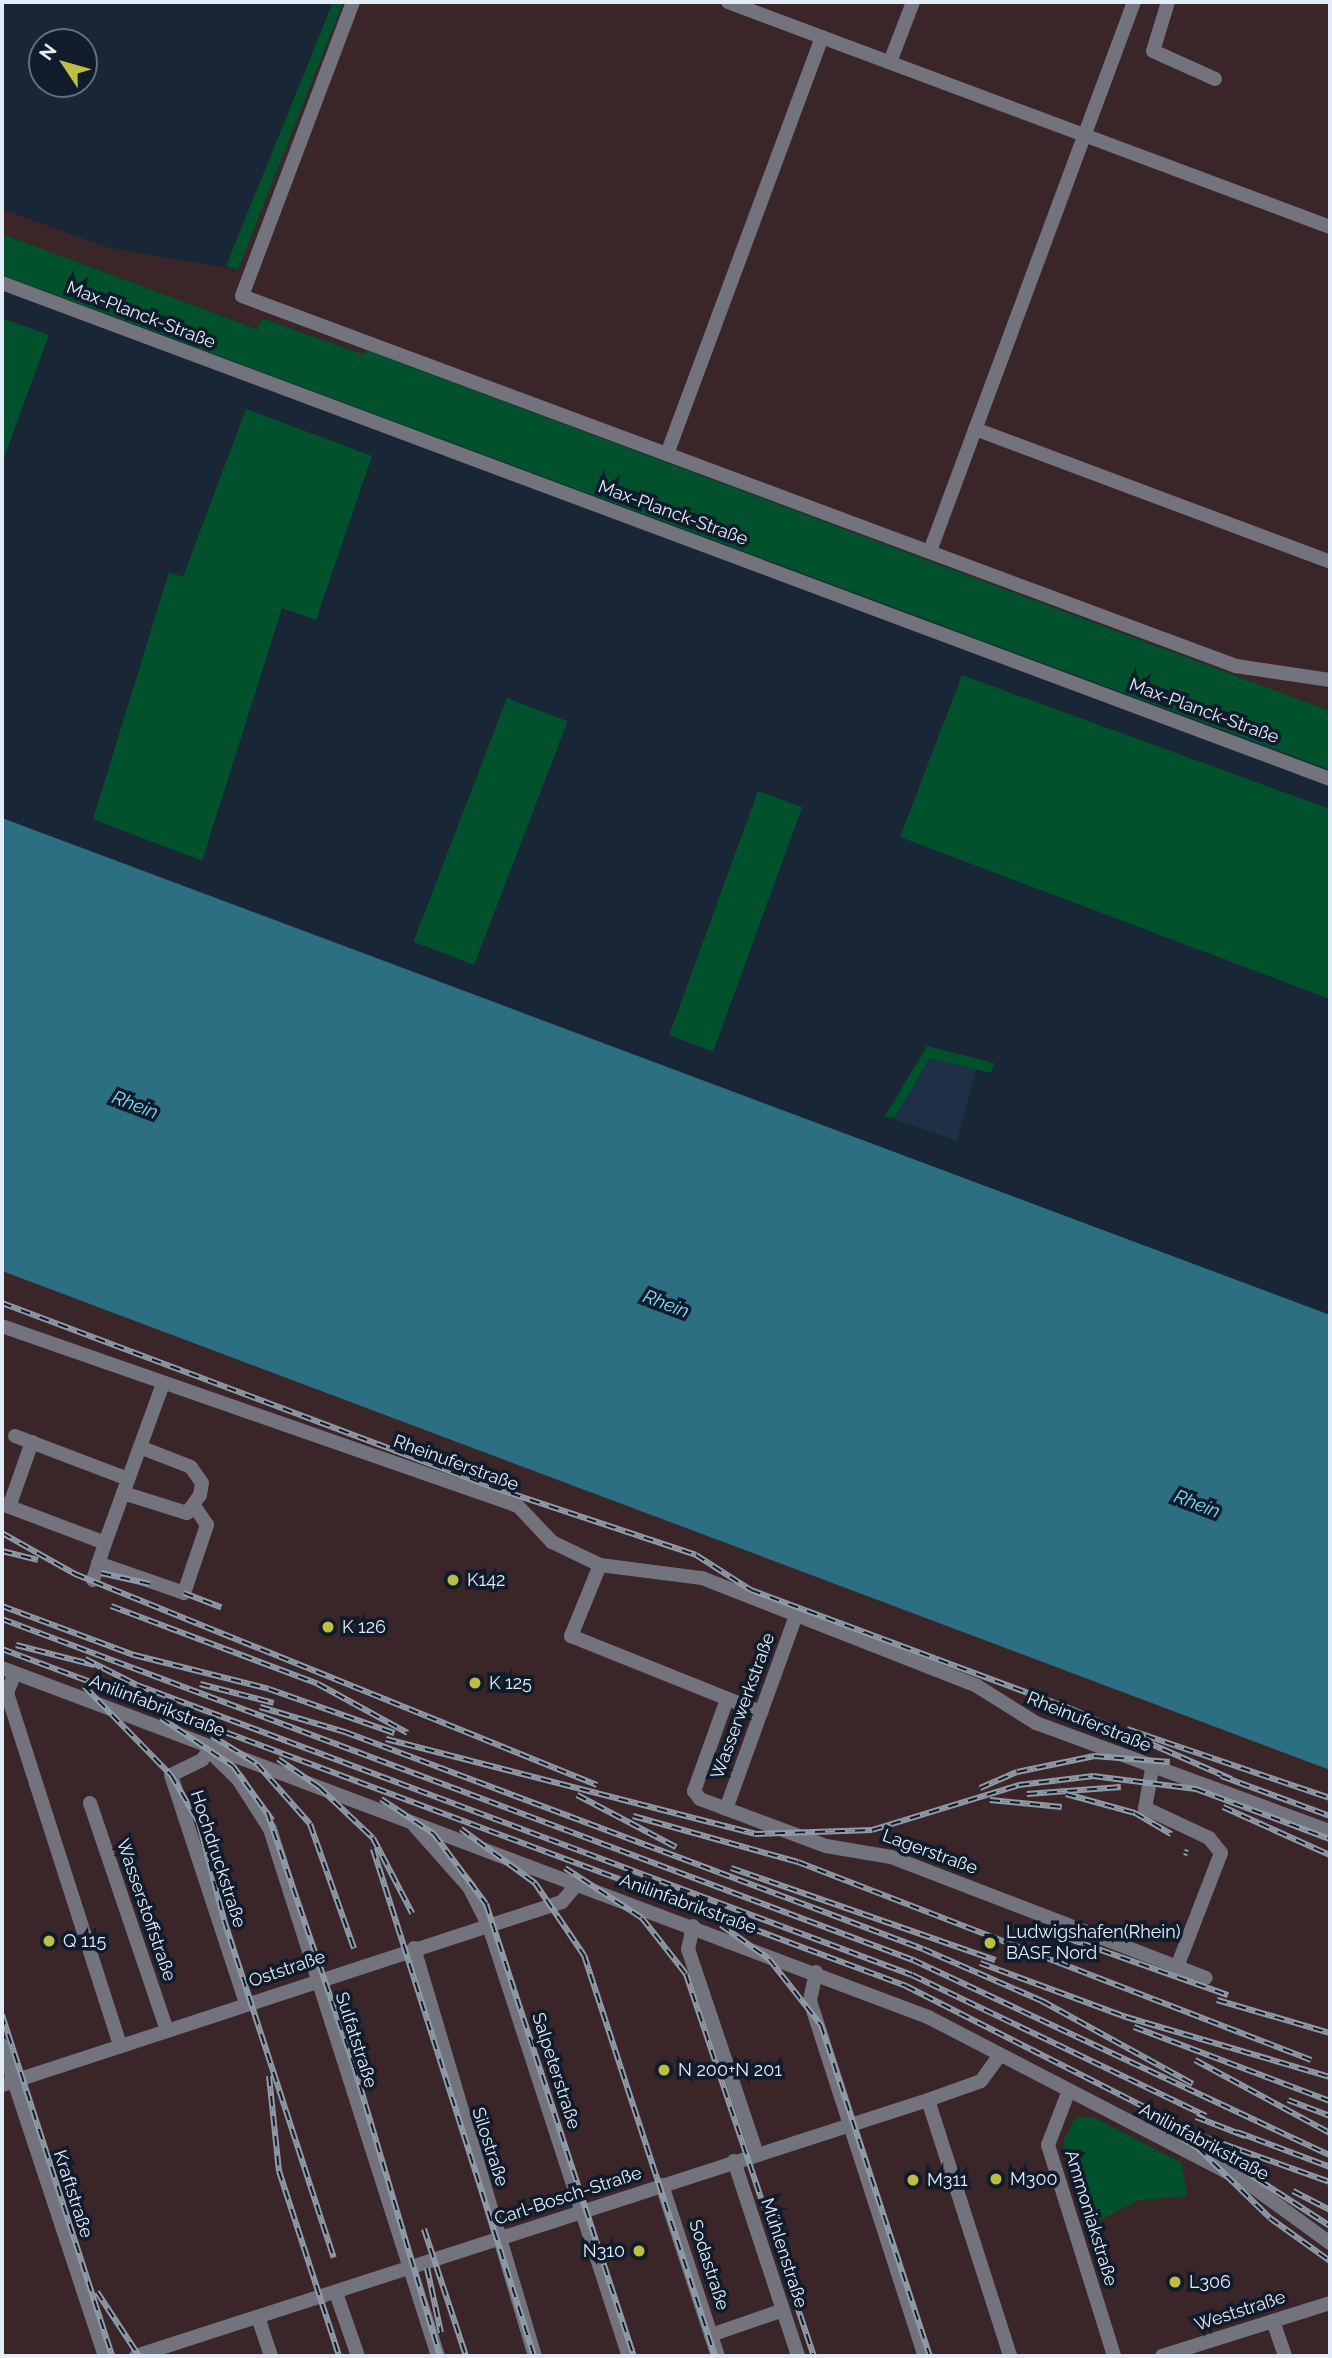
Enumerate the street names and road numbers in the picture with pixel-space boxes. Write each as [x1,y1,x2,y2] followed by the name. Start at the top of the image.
[63,277,219,353] street label: Max-Planck-Straße
[595,476,751,550] street label: Max-Planck-Straße
[1126,674,1282,748] street label: Max-Planck-Straße
[390,1430,522,1496] street label: Rheinuferstraße
[707,1630,779,1782] street label: Wasserwerkstraße
[86,1670,228,1742] street label: Anilinfabrikstraße
[1024,1687,1154,1757] street label: Rheinuferstraße
[186,1788,250,1930] street label: Hochdruckstraße
[880,1825,980,1879] street label: Lagerstraße
[112,1836,180,1984] street label: Wasserstoffstraße
[617,1869,759,1939] street label: Anilinfabrikstraße
[246,1946,328,1992] street label: Oststraße
[330,1989,382,2091] street label: Sulfatstraße
[527,2010,585,2132] street label: Salpeterstraße
[1135,2099,1273,2185] street label: Anilinfabrikstraße
[467,2105,513,2189] street label: Silostraße
[49,2147,97,2241] street label: Kraftstraße
[1060,2147,1122,2289] street label: Ammoniakstraße
[492,2162,644,2230] street label: Carl-Bosch-Straße
[756,2195,812,2311] street label: Mühlenstraße
[684,2217,734,2313] street label: Sodastraße
[1192,2286,1288,2336] street label: Weststraße

